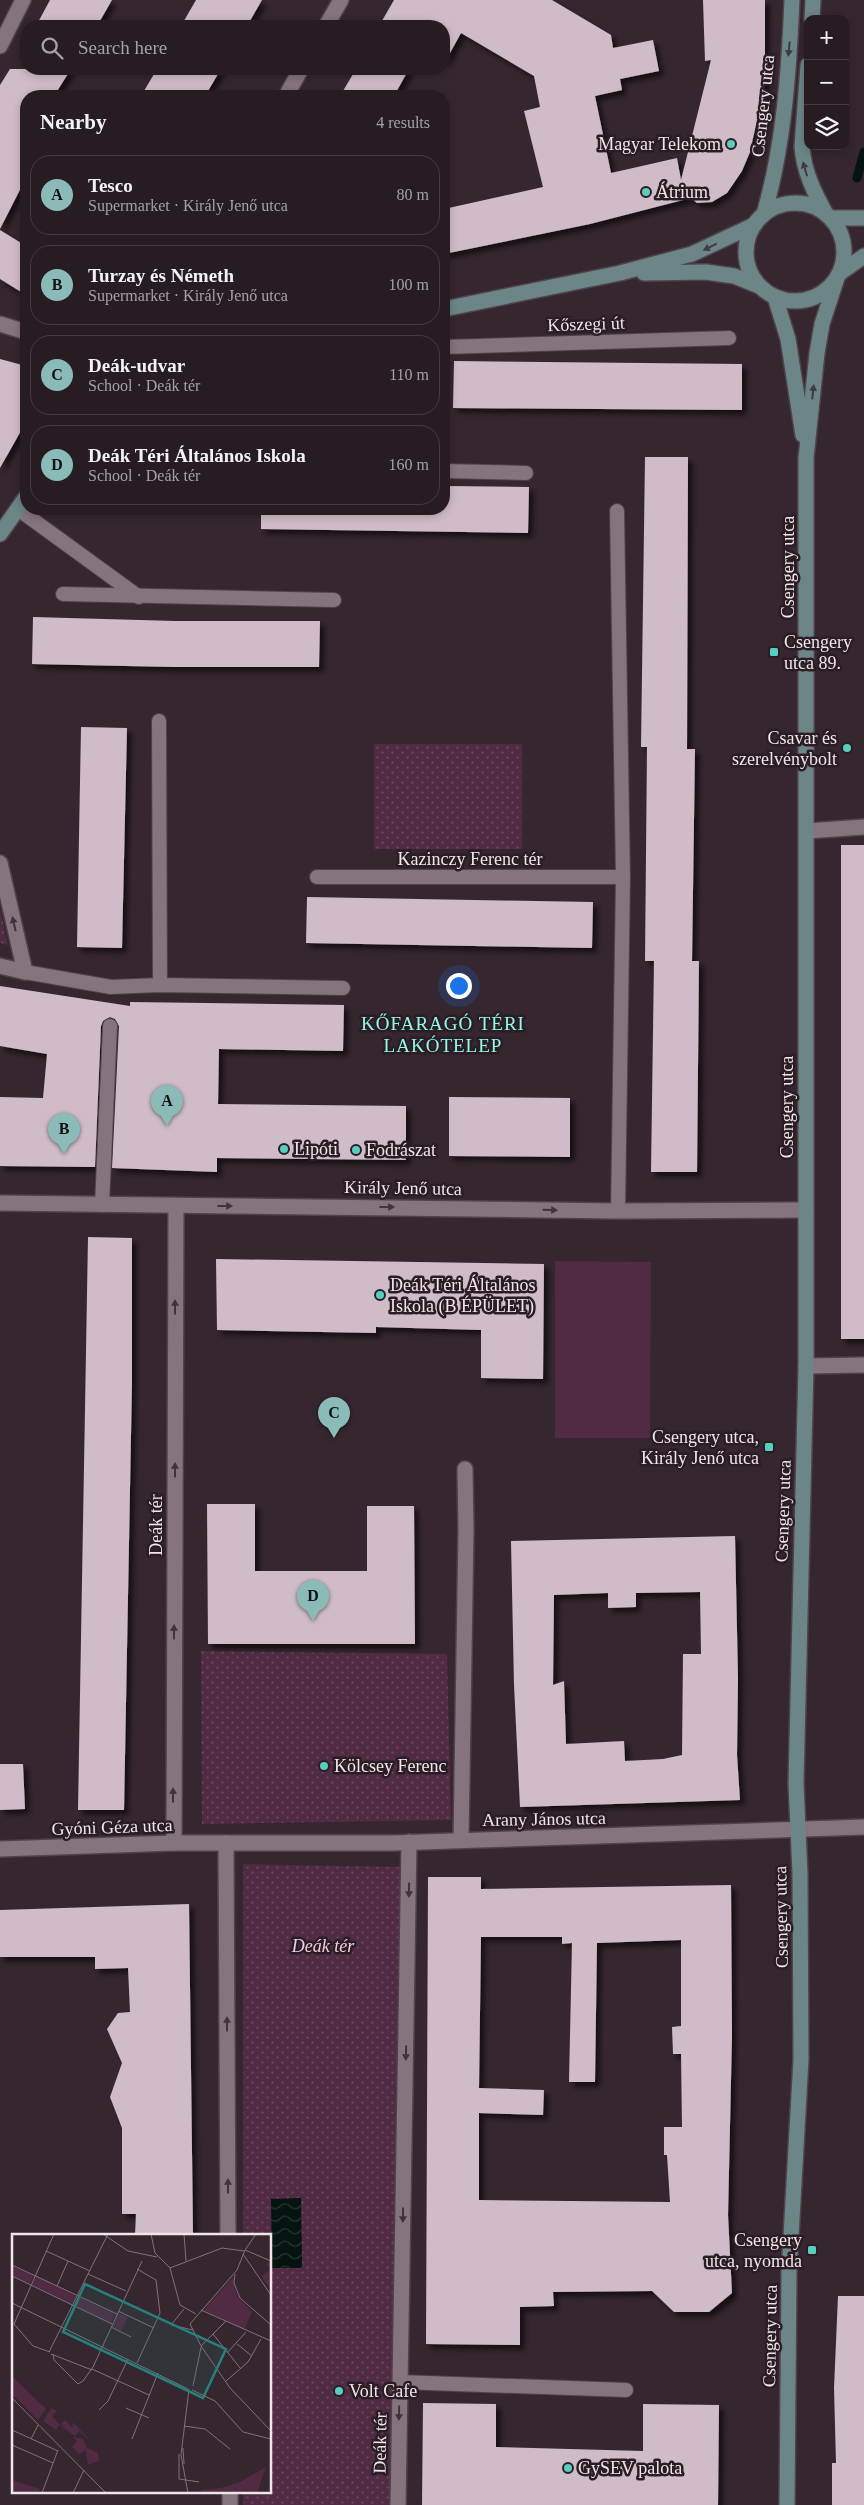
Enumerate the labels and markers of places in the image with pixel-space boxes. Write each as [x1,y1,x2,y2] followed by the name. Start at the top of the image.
[598,134,721,154] place label: Magyar Telekom
[725,138,737,150] marker: Magyar Telekom
[656,181,708,202] place label: Átrium
[640,186,652,198] marker: Átrium
[784,632,852,673] place label: Csengery utca 89.
[768,646,780,658] marker: Csengery utca 89.
[732,728,837,769] place label: Csavar és szerelvénybolt
[841,742,853,754] marker: Csavar és szerelvénybolt
[151,1085,183,1126] pin: A
[48,1113,80,1154] pin: B
[294,1139,338,1159] place label: Lipóti
[366,1140,436,1160] place label: Fodrászat
[278,1143,290,1155] marker: Lipóti
[350,1144,362,1156] marker: Fodrászat
[390,1274,536,1317] place label: Deák Téri Általános Iskola (B ÉPÜLET)
[374,1289,386,1301] marker: Deák Téri Általános Iskola (B ÉPÜLET)
[318,1397,350,1438] pin: C
[641,1427,759,1468] place label: Csengery utca, Király Jenő utca
[763,1441,775,1453] marker: Csengery utca, Király Jenő utca
[297,1580,329,1621] pin: D
[334,1756,446,1776] place label: Kölcsey Ferenc
[318,1760,330,1772] marker: Kölcsey Ferenc
[705,2230,802,2271] place label: Csengery utca, nyomda
[806,2244,818,2256] marker: Csengery utca, nyomda
[349,2381,417,2401] place label: Volt Cafe
[333,2385,345,2397] marker: Volt Cafe
[578,2458,682,2478] place label: GySEV palota
[562,2462,574,2474] marker: GySEV palota

